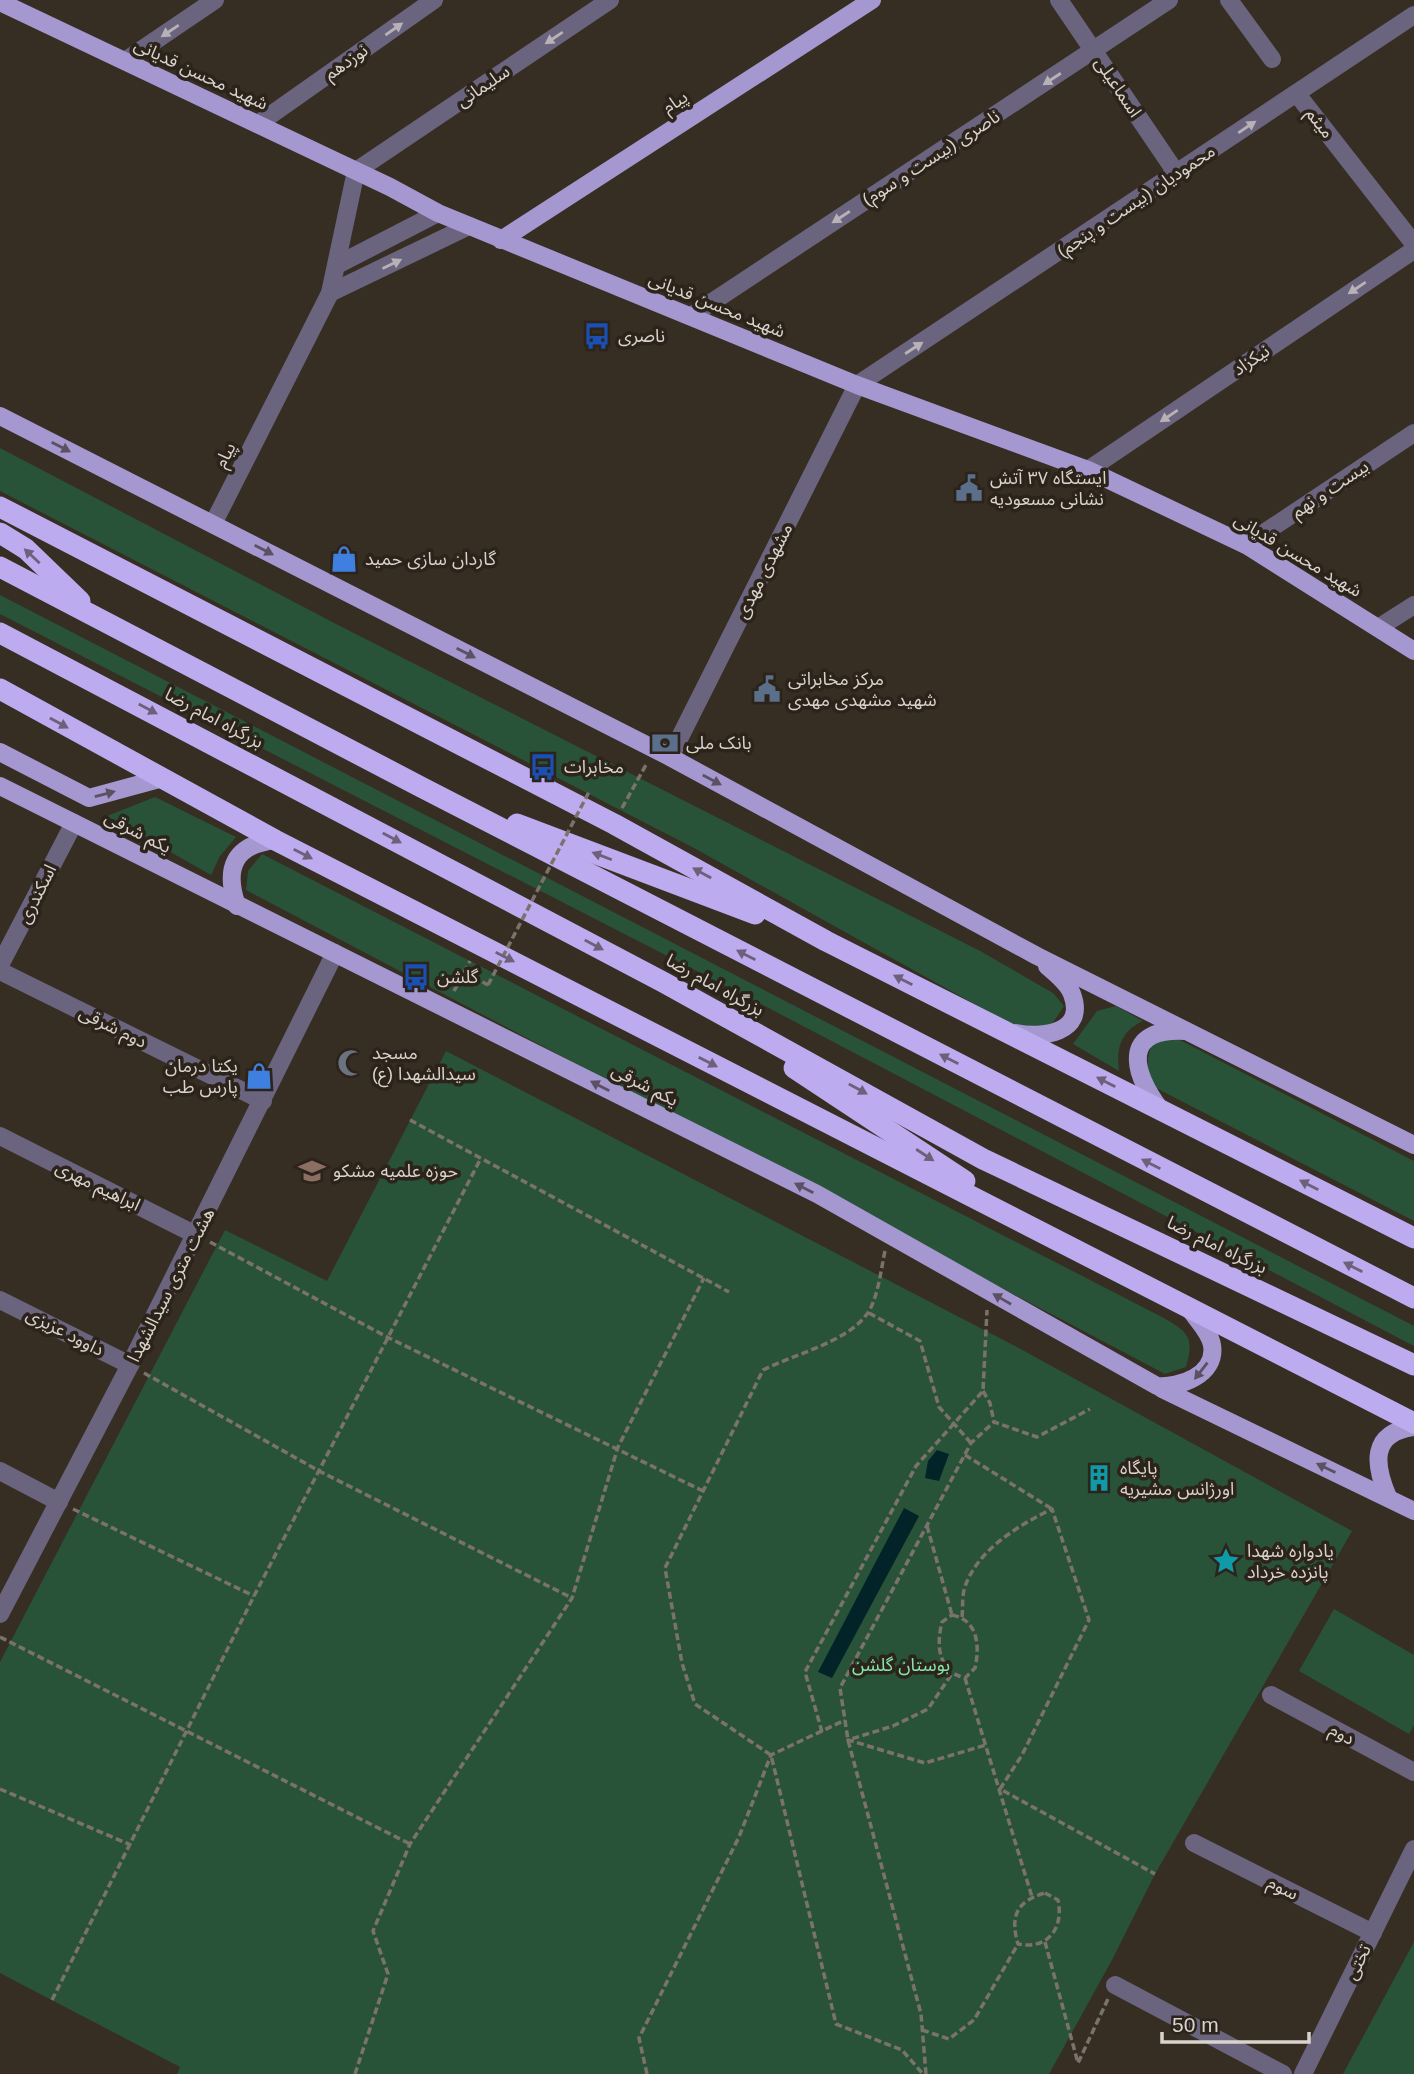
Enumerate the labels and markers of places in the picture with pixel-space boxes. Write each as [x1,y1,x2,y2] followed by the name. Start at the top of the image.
[582,321,612,351] bus stop icon: ناصری
[618,326,665,347] place label: ناصری
[990,468,1106,510] place label: ایستگاه ۳۷ آتش نشانی مسعودیه
[954,473,984,503] public building icon: ایستگاه ۳۷ آتش نشانی مسعودیه
[329,544,359,574] shop icon: گاردان سازی حمید
[365,549,496,570] place label: گاردان سازی حمید
[788,669,937,711] place label: مرکز مخابراتی شهید مشهدی مهدی
[752,674,782,704] public building icon: مرکز مخابراتی شهید مشهدی مهدی
[650,728,680,758] bank icon: بانک ملی
[686,733,752,754] place label: بانک ملی
[528,752,558,782] bus stop icon: مخابرات
[564,757,624,778] place label: مخابرات
[401,962,431,992] bus stop icon: گلشن
[437,967,479,988] place label: گلشن
[372,1043,476,1088] place label: مسجد سیدالشهدا (ع)
[336,1048,366,1078] mosque icon: مسجد سیدالشهدا (ع)
[163,1056,238,1098] place label: یکتا درمان پارس طب
[244,1061,274,1091] shop icon: یکتا درمان پارس طب
[297,1156,327,1186] school or university icon: حوزه علمیه مشکو
[333,1161,458,1182] place label: حوزه علمیه مشکو
[1120,1458,1234,1500] place label: پایگاه اورژانس مشیریه
[1084,1463,1114,1493] building icon: پایگاه اورژانس مشیریه
[1247,1541,1334,1583] place label: یادواره شهدا پانزده خرداد
[1211,1546,1241,1576] place icon: یادواره شهدا پانزده خرداد

